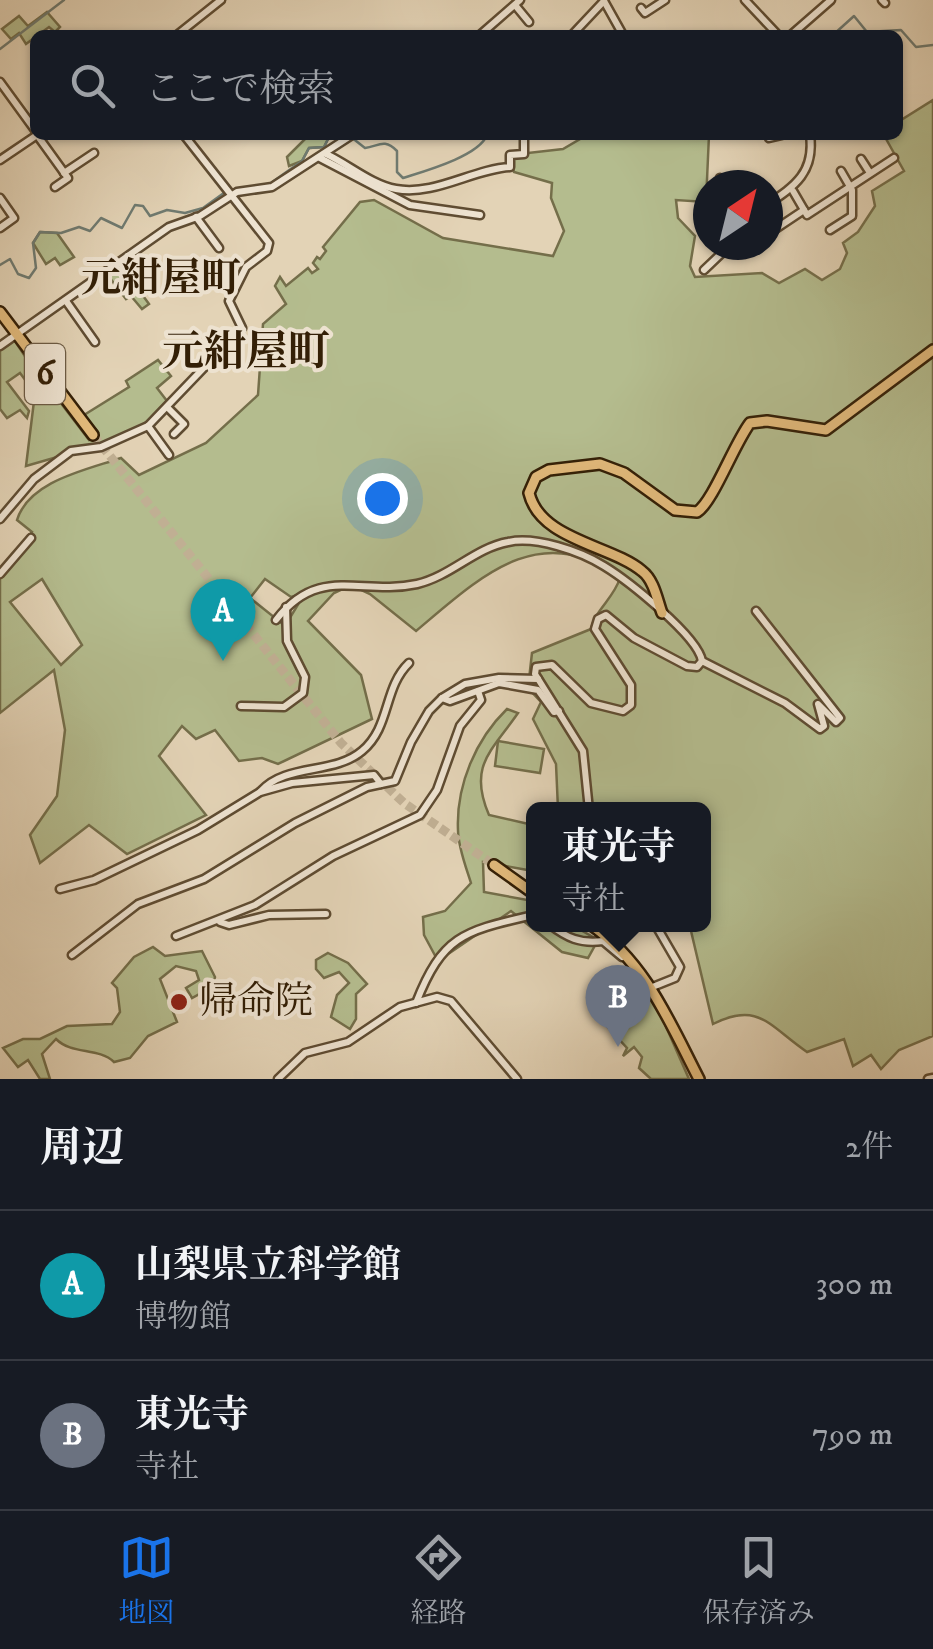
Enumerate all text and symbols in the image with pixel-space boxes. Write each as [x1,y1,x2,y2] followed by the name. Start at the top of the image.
[30,30,903,140] search box
[65,58,120,113] icon: search
[145,66,335,114] text: ここで検索
[693,170,783,260] north arrow
[81,255,241,305] district label: 元紺屋町
[162,327,330,379] district label: 元紺屋町
[25,344,65,404] road number: 6
[357,473,408,524] your location
[190,578,256,661] pin: A
[526,802,711,932] popup
[561,824,676,872] text: 東光寺
[561,880,626,920] text: 寺社
[586,964,650,1047] pin: B
[199,978,313,1026] place label: 帰命院
[168,991,190,1013] marker: 帰命院
[40,1123,124,1175] text: 周辺
[845,1128,893,1168] text: 2件
[135,1242,401,1290] text: 山梨県立科学館
[62,1265,83,1305] text: A
[816,1265,893,1305] text: 300 m
[135,1298,231,1338] text: 博物館
[135,1392,249,1440] text: 東光寺
[62,1415,83,1455] text: B
[812,1415,893,1455] text: 790 m
[135,1448,199,1488] text: 寺社
[118,1530,174,1631] tab: 地図
[410,1530,467,1631] tab: 経路
[703,1530,815,1631] tab: 保存済み

